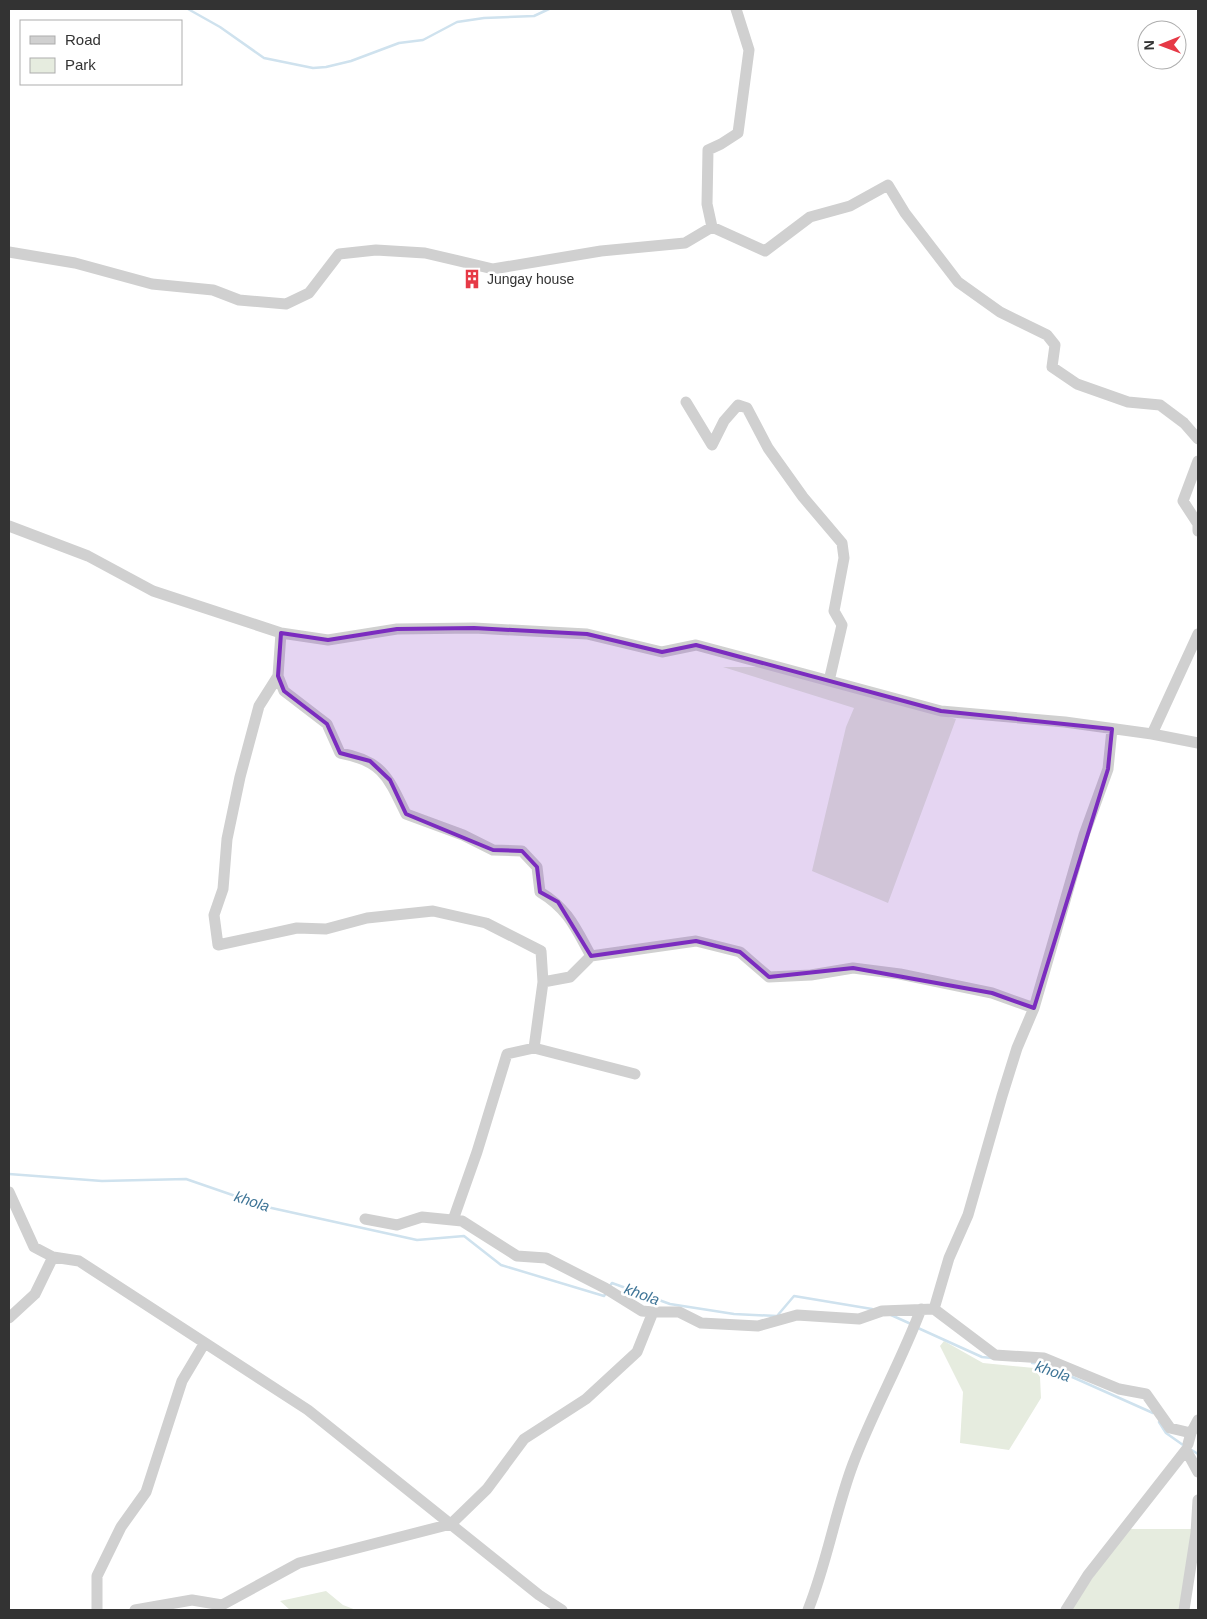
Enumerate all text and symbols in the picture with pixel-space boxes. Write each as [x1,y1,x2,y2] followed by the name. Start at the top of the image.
[20,20,182,85] legend
[1137,20,1187,70] north arrow
[65,31,101,48] text: Road
[1141,40,1157,50] text: N
[65,56,96,73] text: Park
[461,268,483,290] building icon: Jungay house
[487,271,574,287] place label: Jungay house
[232,1187,272,1215] water label: khola
[622,1280,662,1308] water label: khola
[1033,1357,1073,1385] water label: khola

